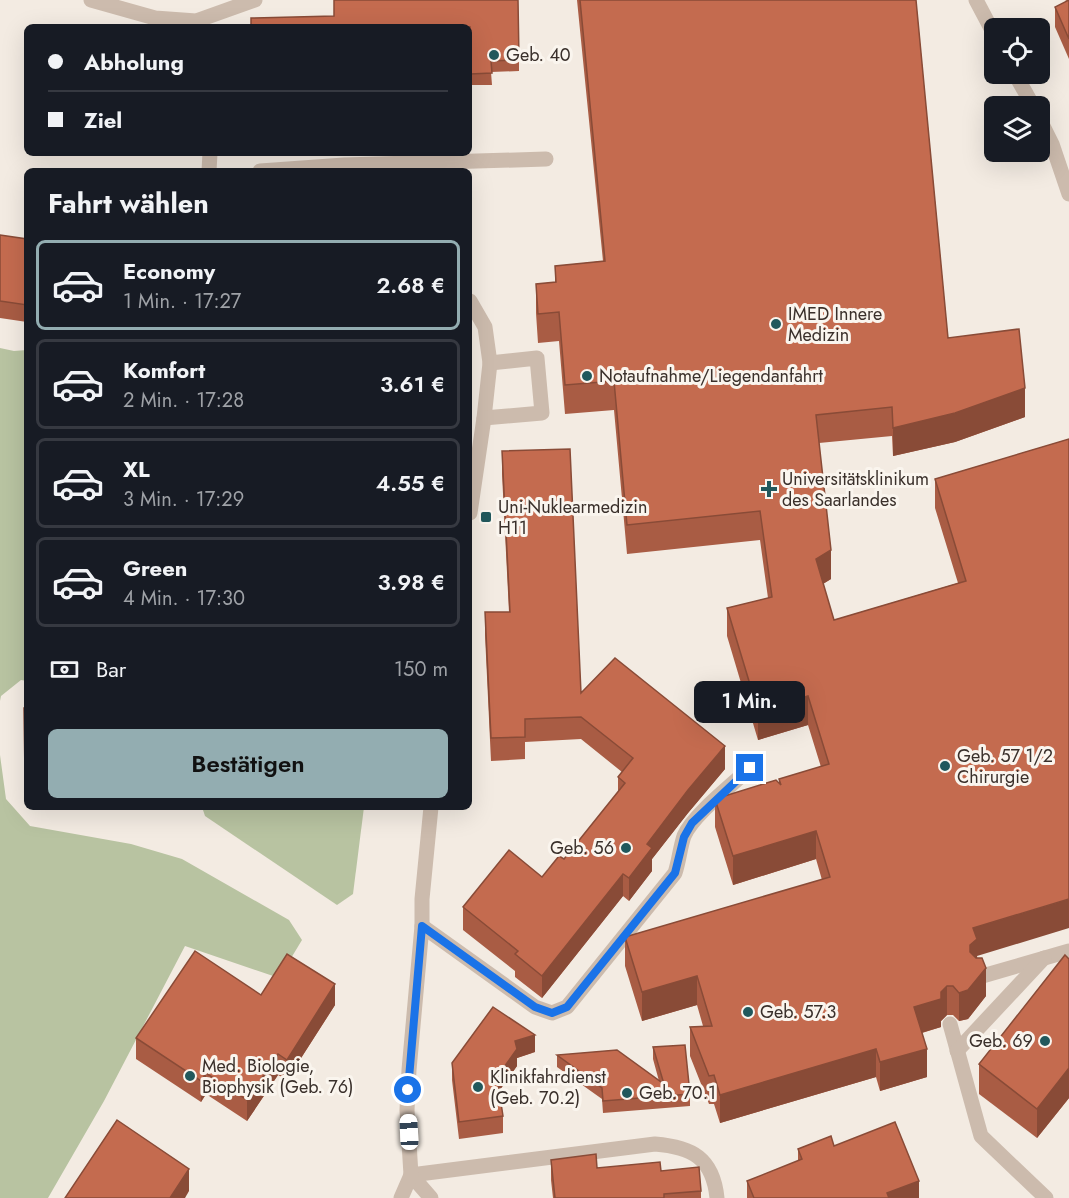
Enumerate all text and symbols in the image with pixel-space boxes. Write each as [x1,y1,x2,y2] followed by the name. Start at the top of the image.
[984,18,1050,162] map controls
[984,18,1050,84] button: locate
[506,42,571,68] place label: Geb. 40
[84,46,184,78] text: Abholung
[487,48,501,62] marker: Geb. 40
[984,96,1050,162] button: layers
[84,104,122,136] text: Ziel
[48,184,209,223] text: Fahrt wählen
[123,255,215,287] text: Economy
[51,258,105,312] icon: car
[376,269,445,301] text: 2.68 €
[123,287,241,316] text: 1 Min. · 17:27
[788,301,882,348] place label: IMED Innere Medizin
[769,317,783,331] marker: IMED Innere Medizin
[123,354,205,386] text: Komfort
[51,357,105,411] icon: car
[599,363,823,389] place label: Notaufnahme/Liegendanfahrt
[380,368,445,400] text: 3.61 €
[580,369,594,383] marker: Notaufnahme/Liegendanfahrt
[123,386,244,415] text: 2 Min. · 17:28
[123,453,150,485] text: XL
[51,456,105,510] icon: car
[782,466,929,513] place label: Universitätsklinikum des Saarlandes
[376,467,445,499] text: 4.55 €
[760,480,778,498] marker: Universitätsklinikum des Saarlandes
[123,485,244,514] text: 3 Min. · 17:29
[498,494,647,541] place label: Uni-Nuklearmedizin H11
[479,510,493,524] marker: Uni-Nuklearmedizin H11
[123,552,187,584] text: Green
[51,555,105,609] icon: car
[377,566,445,598] text: 3.98 €
[123,584,245,613] text: 4 Min. · 17:30
[48,653,81,686] icon: cash
[96,653,126,685] text: Bar
[394,655,448,684] text: 150 m
[694,681,806,723] callout: 1 Min.
[721,687,778,716] text: 1 Min.
[48,729,448,798] button: Bestätigen
[957,743,1053,790] place label: Geb. 57 1/2 Chirurgie
[736,754,763,781] route end
[938,759,952,773] marker: Geb. 57 1/2 Chirurgie
[550,835,614,861] place label: Geb. 56
[619,841,633,855] marker: Geb. 56
[760,999,837,1025] place label: Geb. 57.3
[741,1005,755,1019] marker: Geb. 57.3
[969,1028,1033,1054] place label: Geb. 69
[1038,1034,1052,1048] marker: Geb. 69
[202,1053,354,1100] place label: Med. Biologie, Biophysik (Geb. 76)
[490,1064,606,1111] place label: Klinikfahrdienst (Geb. 70.2)
[183,1069,197,1083] marker: Med. Biologie, Biophysik (Geb. 76)
[394,1076,421,1103] route start
[471,1080,485,1094] marker: Klinikfahrdienst (Geb. 70.2)
[639,1080,716,1106] place label: Geb. 70.1
[620,1086,634,1100] marker: Geb. 70.1
[399,1114,419,1150] car

